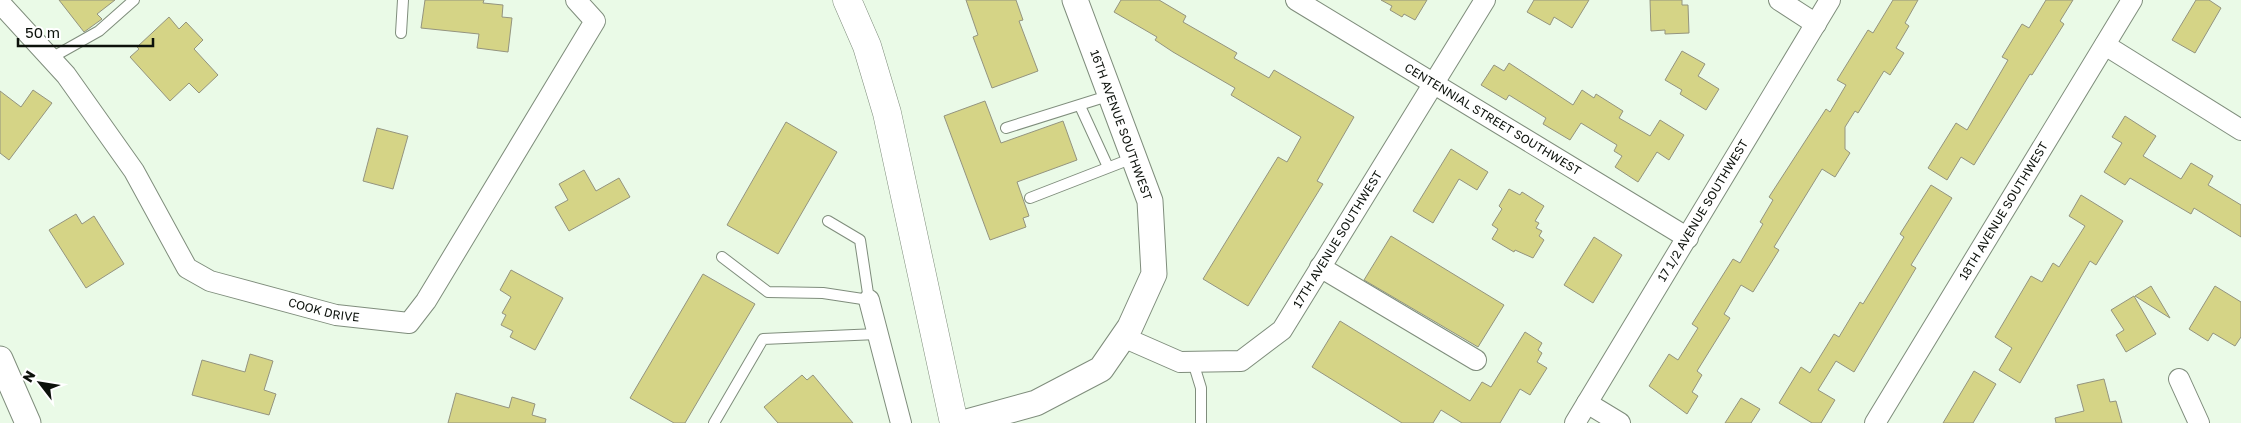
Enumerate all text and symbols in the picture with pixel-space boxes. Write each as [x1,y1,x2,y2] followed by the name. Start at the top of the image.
[18,15,152,47] scale bar
[25,23,60,41] text: 50 m
[1087,48,1156,203] street label: 16TH AVENUE SOUTHWEST
[1402,60,1584,178] street label: CENTENNIAL STREET SOUTHWEST
[1654,136,1751,284] street label: 17 1/2 AVENUE SOUTHWEST
[1956,138,2051,283] street label: 18TH AVENUE SOUTHWEST
[1289,167,1385,310] street label: 17TH AVENUE SOUTHWEST
[287,294,360,325] street label: COOK DRIVE
[15,358,65,408] north arrow
[18,367,38,385] text: N

